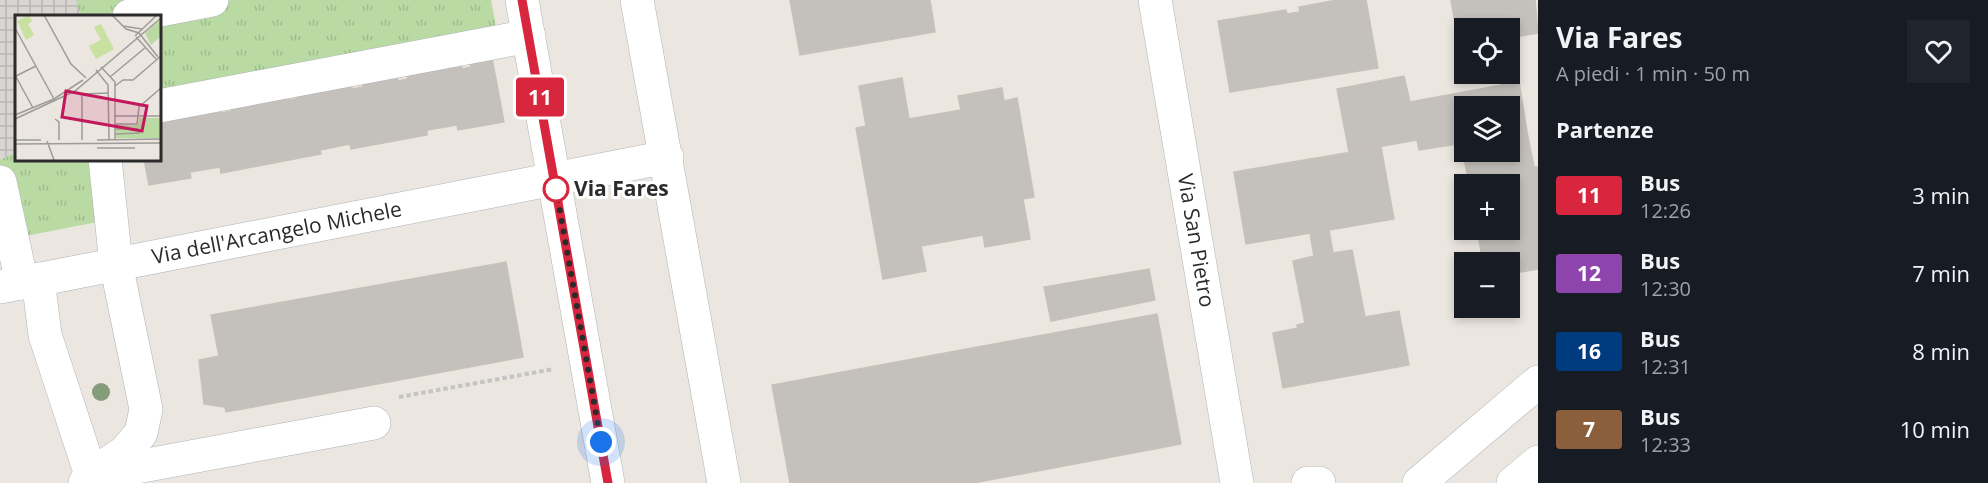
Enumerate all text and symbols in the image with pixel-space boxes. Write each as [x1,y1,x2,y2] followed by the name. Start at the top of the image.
[15,15,160,160] inset map
[1454,18,1520,318] map controls
[1454,18,1520,84] button: locate
[1556,18,1682,56] text: Via Fares
[1907,20,1970,83] button: heart
[1556,60,1750,87] text: A piedi · 1 min · 50 m
[513,78,567,116] line badge: 11
[528,83,552,111] text: 11
[1454,96,1520,162] button: layers
[1556,114,1654,144] text: Partenze
[1640,167,1680,197] text: Bus
[1172,171,1222,309] street label: Via San Pietro
[574,174,669,202] place label: Via Fares
[1454,174,1520,240] button: +
[543,176,569,202] marker: Via Fares
[1912,180,1970,210] text: 3 min
[1577,181,1601,209] text: 11
[149,194,404,270] street label: Via dell'Arcangelo Michele
[1640,197,1691,224] text: 12:26
[1640,245,1680,275] text: Bus
[1454,252,1520,318] button: −
[1912,258,1970,288] text: 7 min
[1577,259,1601,287] text: 12
[1640,275,1691,302] text: 12:30
[1640,323,1680,353] text: Bus
[1912,336,1970,366] text: 8 min
[1577,337,1601,365] text: 16
[1640,353,1691,380] text: 12:31
[1640,401,1680,431] text: Bus
[1900,414,1970,444] text: 10 min
[1583,415,1595,443] text: 7
[586,427,616,457] your location
[1640,431,1691,458] text: 12:33

